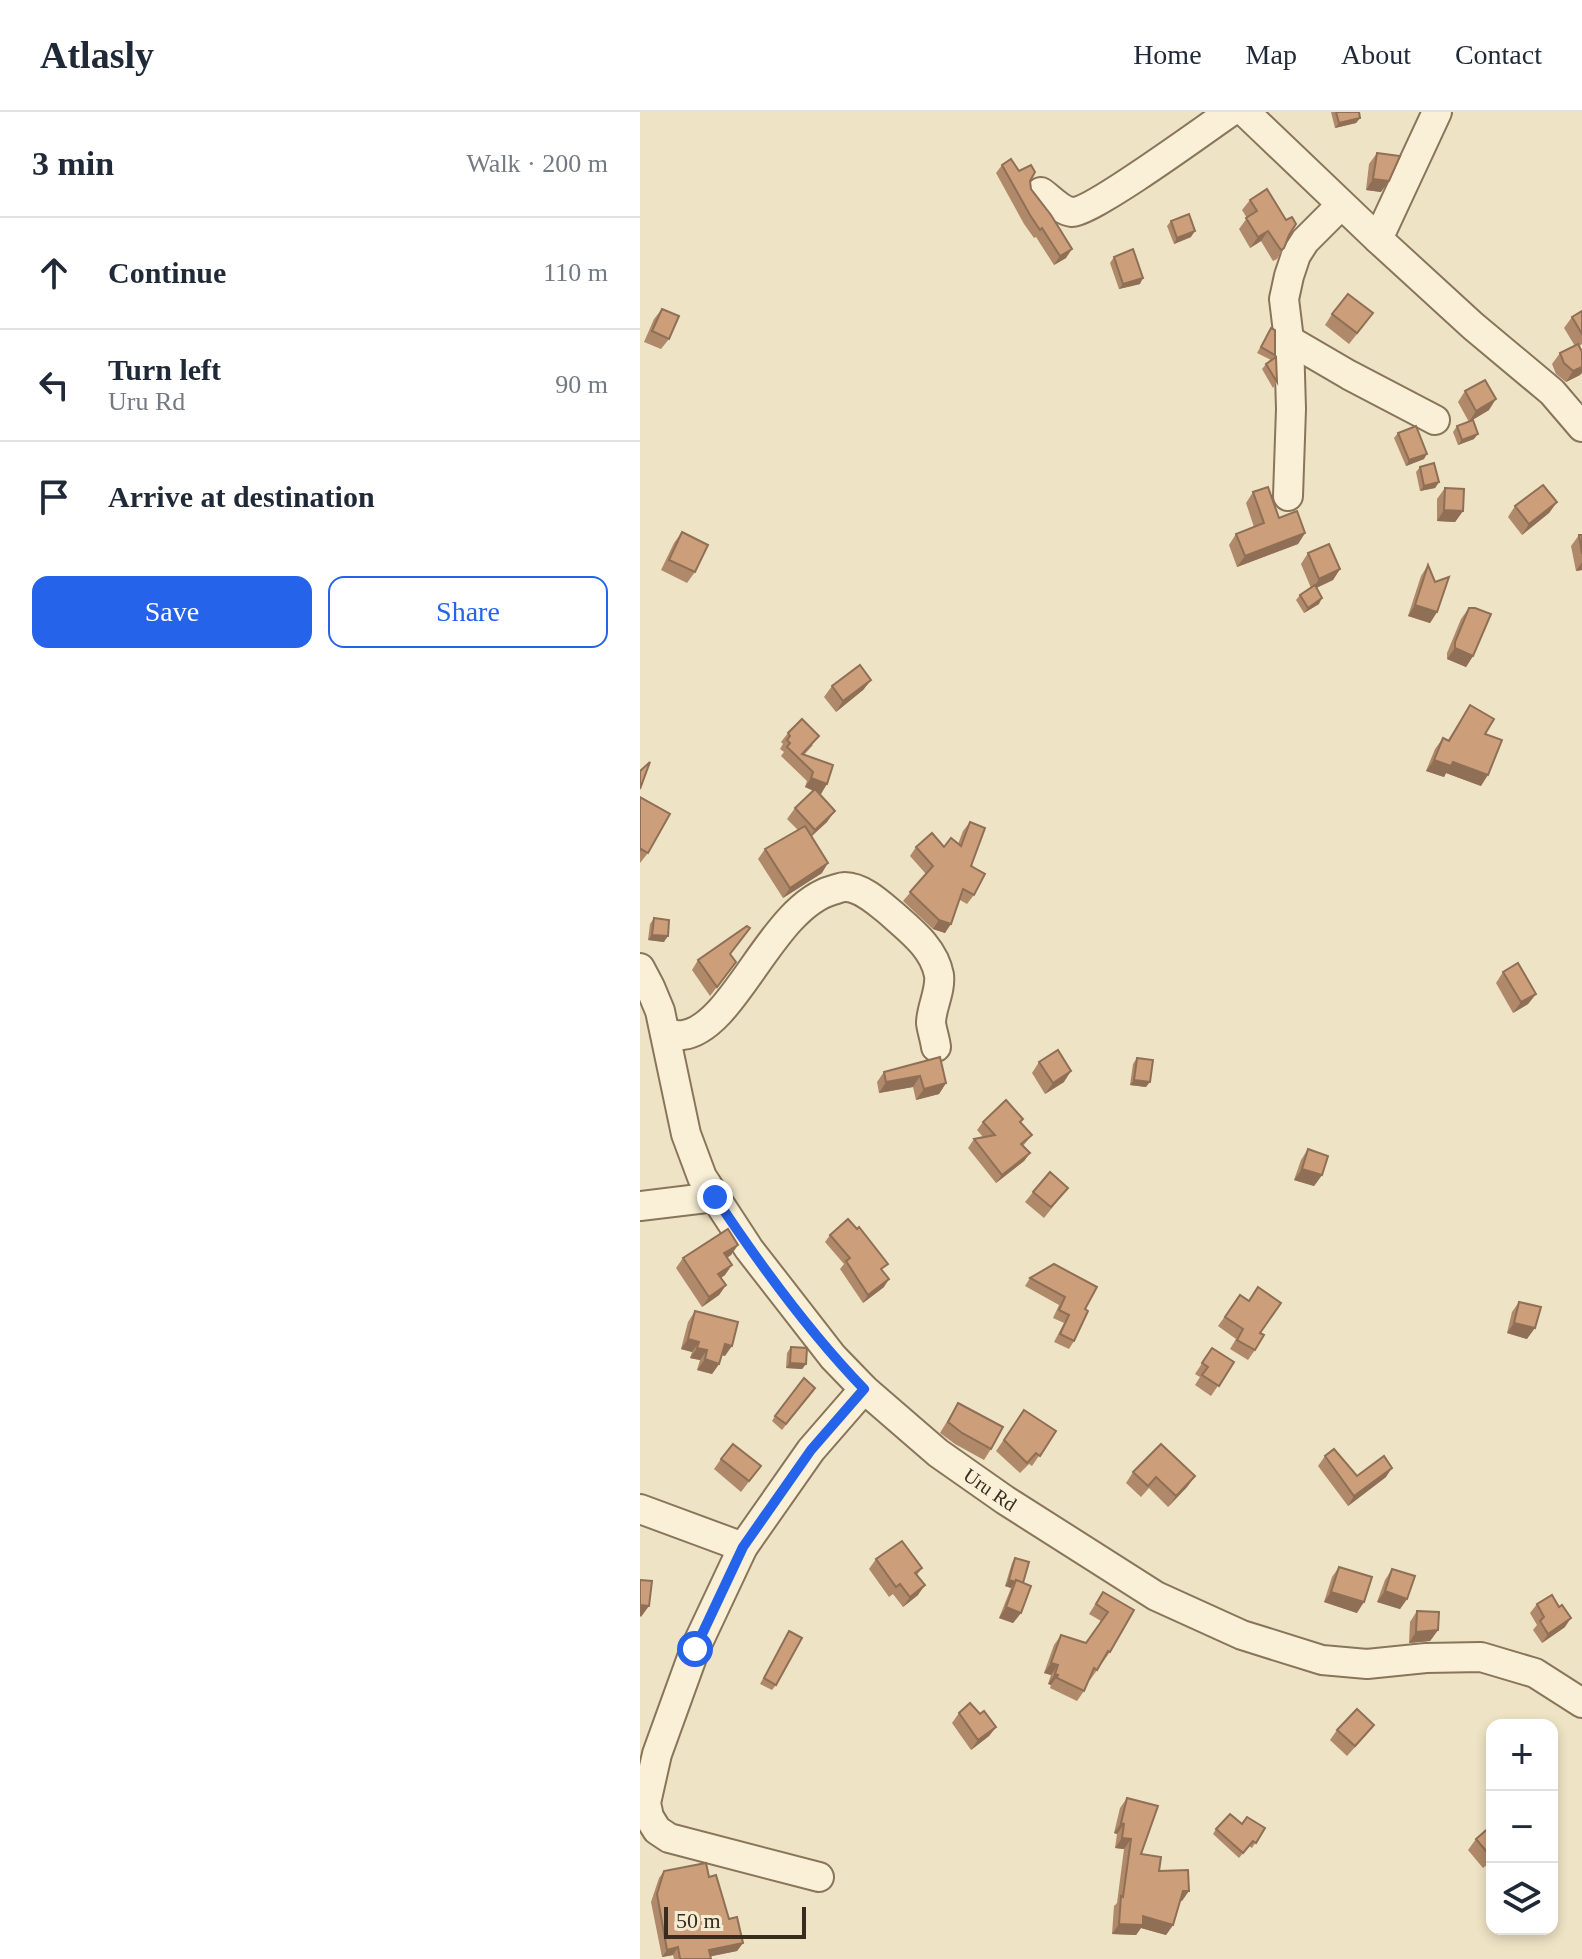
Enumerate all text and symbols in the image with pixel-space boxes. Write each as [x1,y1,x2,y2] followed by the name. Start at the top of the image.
[40,34,154,76] text: Atlasly
[1133,39,1202,70] text: Home
[1246,39,1297,70] text: Map
[1341,39,1411,70] text: About
[1455,39,1542,70] text: Contact
[32,145,114,182] text: 3 min
[466,149,608,178] text: Walk · 200 m
[32,251,76,295] icon: ahead
[108,256,226,289] text: Continue
[543,258,608,287] text: 110 m
[108,353,221,386] text: Turn left
[32,363,76,407] icon: left
[555,370,608,399] text: 90 m
[108,387,185,416] text: Uru Rd
[32,475,76,519] icon: arrive
[108,480,375,513] text: Arrive at destination
[32,576,312,648] button: Save
[328,576,608,648] button: Share
[697,1179,733,1215] route end
[960,1464,1021,1516] street label: Uru Rd
[677,1631,713,1667] route start
[1486,1719,1558,1935] map controls
[1486,1719,1558,1791] button: +
[1486,1791,1558,1863] button: −
[1486,1863,1558,1935] button: layers
[664,1903,806,1939] scale bar
[676,1908,721,1933] text: 50 m

